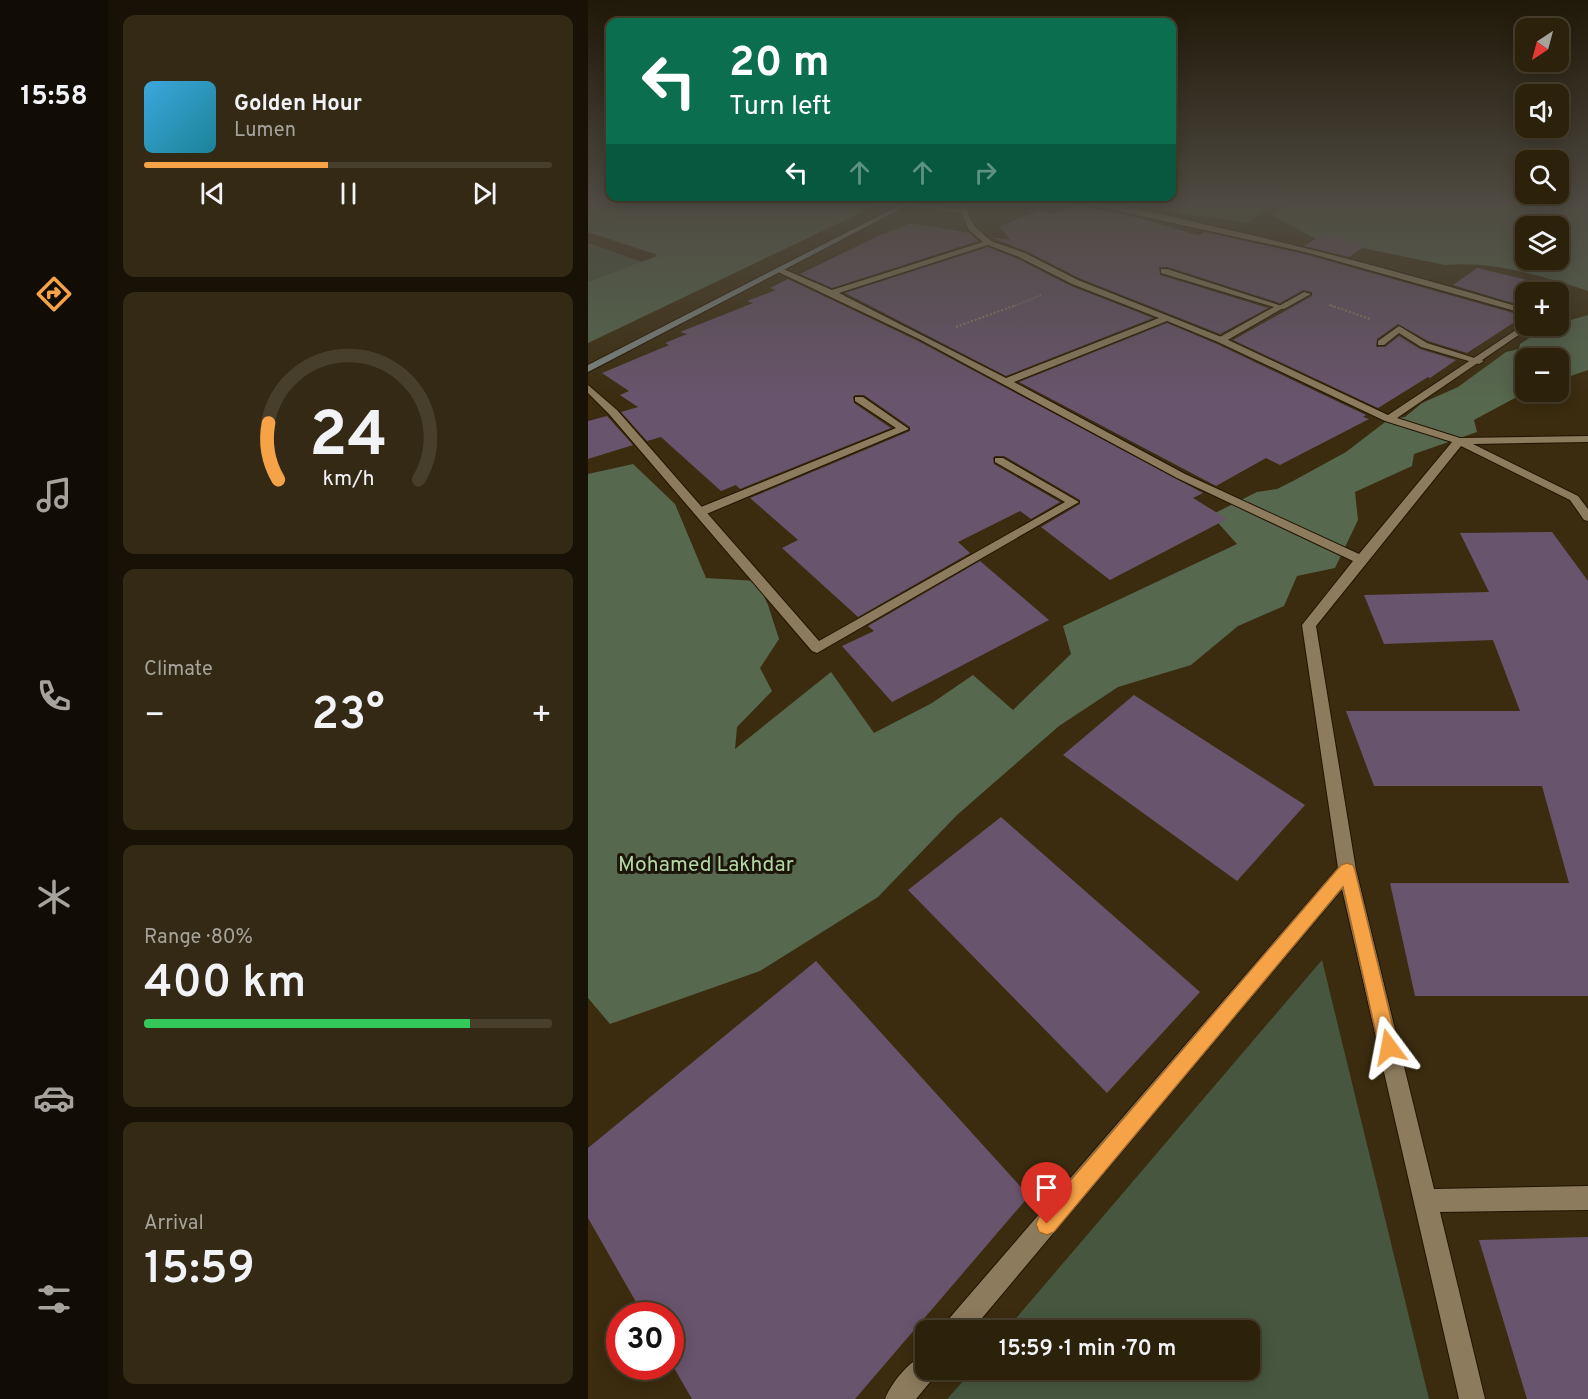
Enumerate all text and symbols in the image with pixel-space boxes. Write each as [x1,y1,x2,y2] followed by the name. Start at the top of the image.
[1515,18,1569,72] north arrow
[1515,18,1569,402] map controls
[729,38,830,91] text: 20 m
[630,42,708,120] icon: left
[20,80,88,114] text: 15:58
[1515,84,1569,138] button: sound
[729,90,831,124] text: Turn left
[234,91,362,118] text: Golden Hour
[234,118,296,144] text: Lumen
[1515,150,1569,204] button: search
[780,156,813,189] icon: left
[843,156,876,189] icon: ahead
[906,156,939,189] icon: ahead
[969,156,1002,189] icon: right
[196,177,229,210] icon: previous
[332,177,365,210] icon: pause
[468,177,501,210] icon: next
[1515,216,1569,270] button: layers
[33,273,75,315] icon: directions
[1515,282,1569,336] button: +
[1515,348,1569,402] button: −
[309,399,387,478] text: 24
[322,466,374,493] text: km/h
[33,474,75,516] icon: music
[144,657,213,683] text: Climate
[33,675,75,717] icon: phone
[311,688,385,745] text: 23°
[144,696,165,738] text: −
[531,696,552,738] text: +
[618,852,794,879] park label: Mohamed Lakhdar
[33,876,75,918] icon: climate
[144,925,253,951] text: Range · 80%
[144,956,306,1013] text: 400 km
[1357,1015,1421,1079] position arrow
[33,1077,75,1119] icon: car
[1021,1162,1072,1224] pin
[1030,1171,1063,1204] icon: arrive
[144,1211,204,1237] text: Arrival
[144,1242,255,1299] text: 15:59
[33,1278,75,1320] icon: filters
[606,1302,684,1380] speed limit sign: 30
[999,1336,1176,1363] text: 15:59 · 1 min · 70 m

